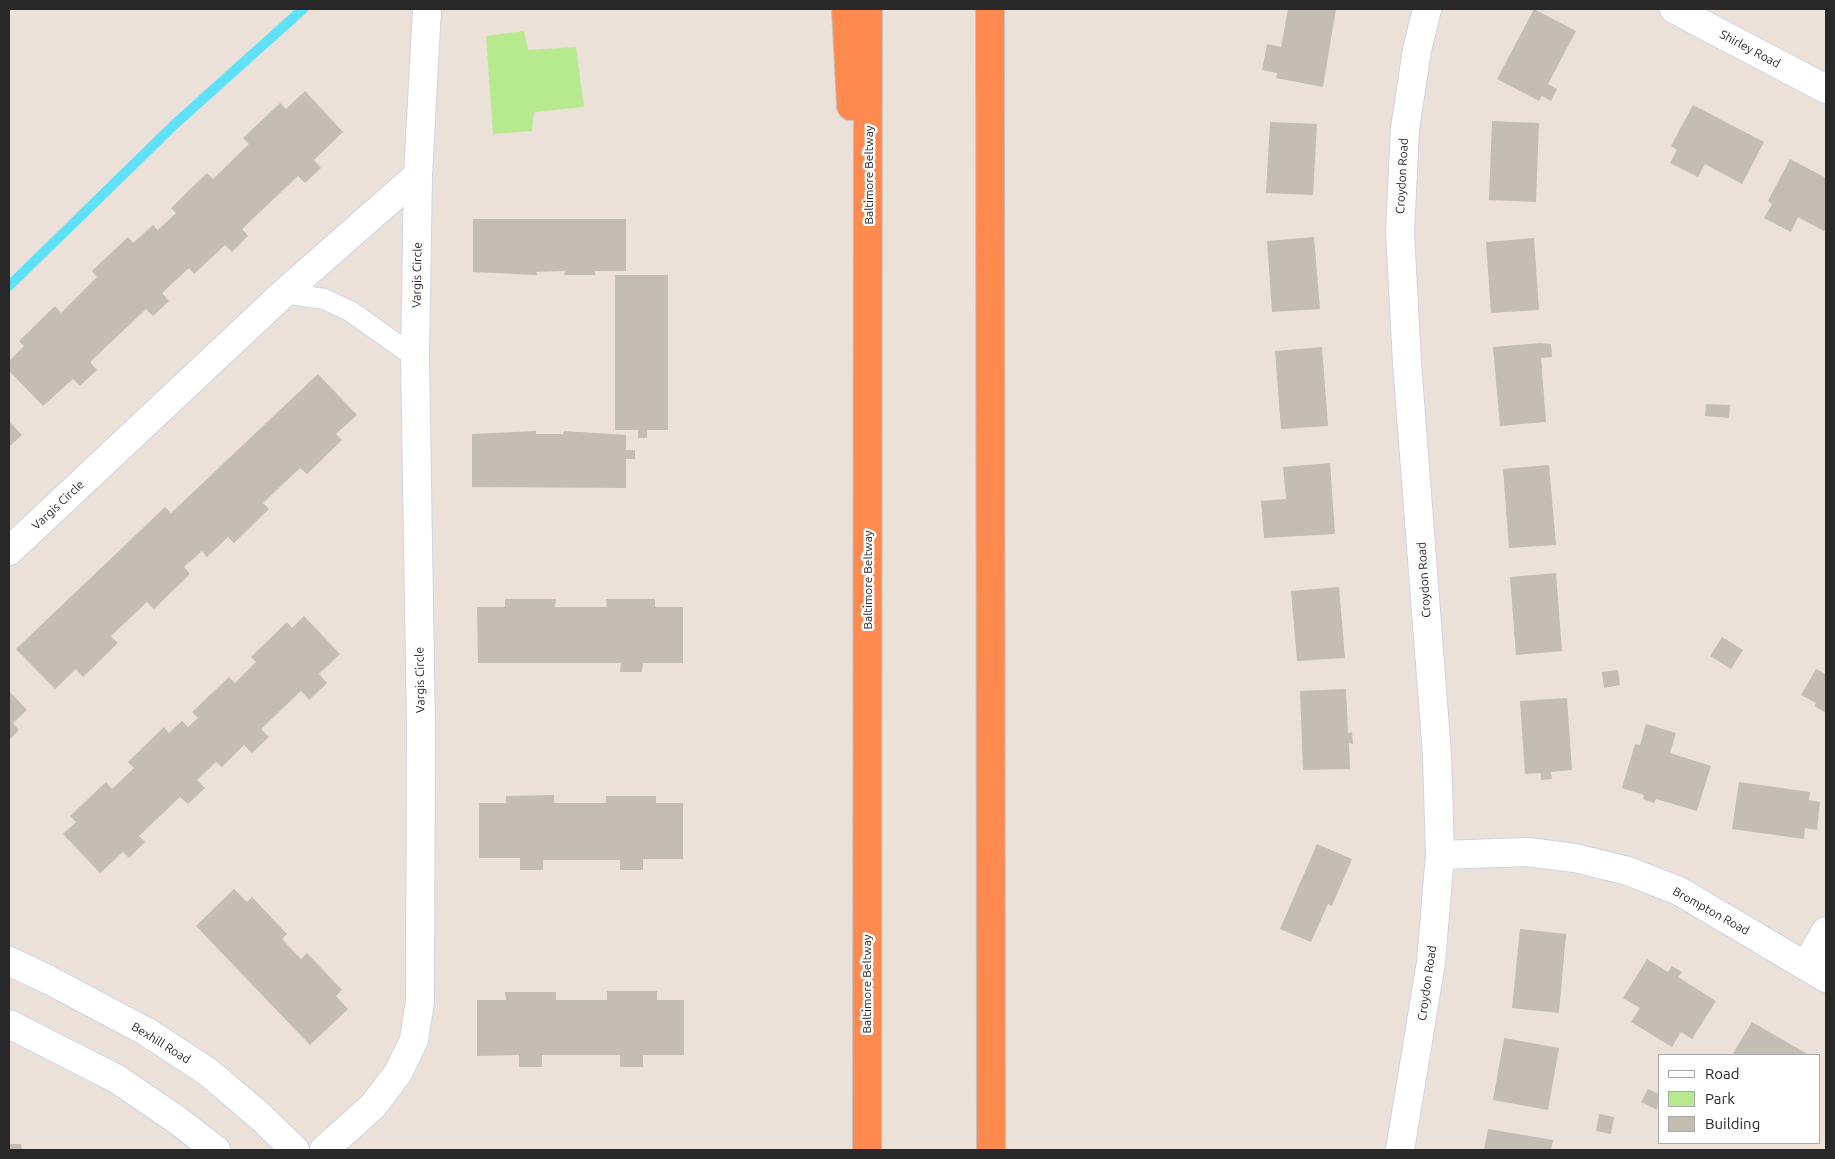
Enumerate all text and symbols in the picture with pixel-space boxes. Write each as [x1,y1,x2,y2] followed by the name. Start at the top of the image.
[1717,27,1783,71] street label: Shirley Road
[862,125,876,225] street label: Baltimore Beltway
[1393,138,1411,214] street label: Croydon Road
[409,242,425,308] street label: Vargis Circle
[29,477,87,533] street label: Vargis Circle
[861,530,875,630] street label: Baltimore Beltway
[1414,542,1434,618] street label: Croydon Road
[412,647,428,713] street label: Vargis Circle
[1670,884,1752,938] street label: Brompton Road
[860,934,874,1034] street label: Baltimore Beltway
[1415,944,1439,1022] street label: Croydon Road
[129,1019,193,1067] street label: Bexhill Road
[1658,1054,1820,1144] legend
[1705,1065,1740,1082] text: Road
[1705,1090,1735,1107] text: Park
[1705,1115,1760,1132] text: Building

